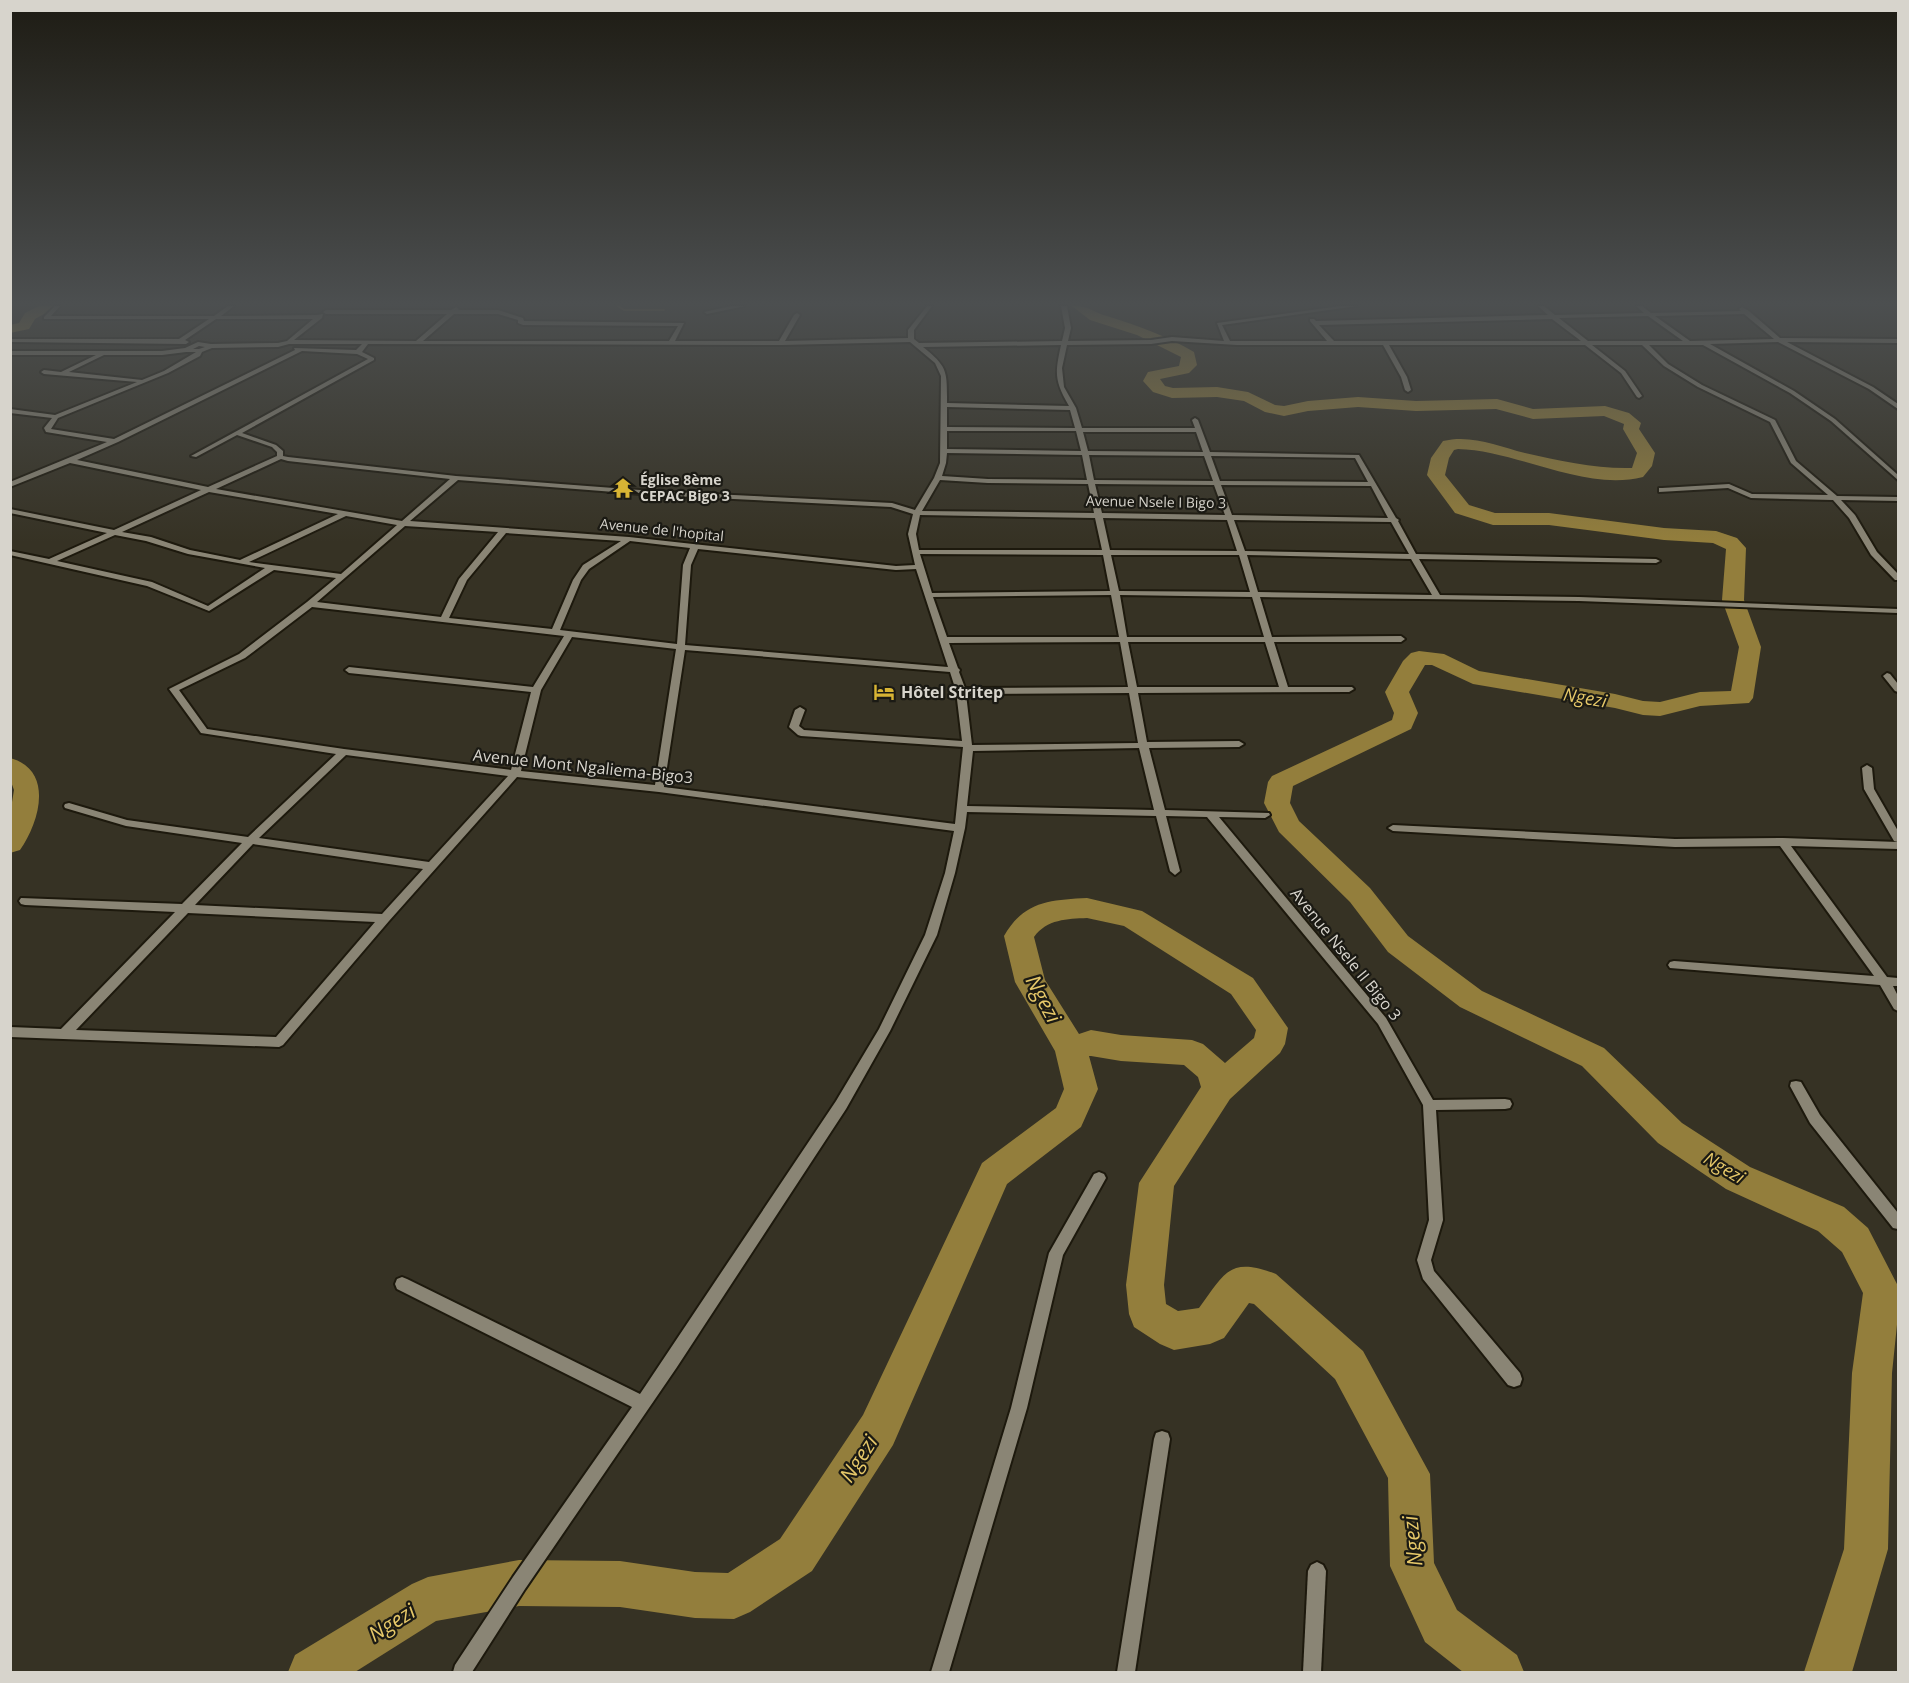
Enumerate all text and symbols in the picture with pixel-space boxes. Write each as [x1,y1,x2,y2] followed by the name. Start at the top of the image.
[640,470,730,505] place label: Église 8ème CEPAC Bigo 3
[611,476,635,500] temple icon: Église 8ème CEPAC Bigo 3
[1086,491,1226,512] street label: Avenue Nsele I Bigo 3
[599,514,725,545] street label: Avenue de l'hopital
[872,680,896,704] hotel icon: Hôtel Stritep
[901,681,1003,703] place label: Hôtel Stritep
[1562,681,1609,713] water label: Ngezi
[472,744,694,788] street label: Avenue Mont Ngaliema-Bigo3
[1286,883,1406,1025] street label: Avenue Nsele II Bigo 3
[1020,970,1068,1028] water label: Ngezi
[1700,1146,1750,1189] water label: Ngezi
[833,1429,884,1487] water label: Ngezi
[1395,1514,1429,1568] water label: Ngezi
[363,1596,421,1647] water label: Ngezi

